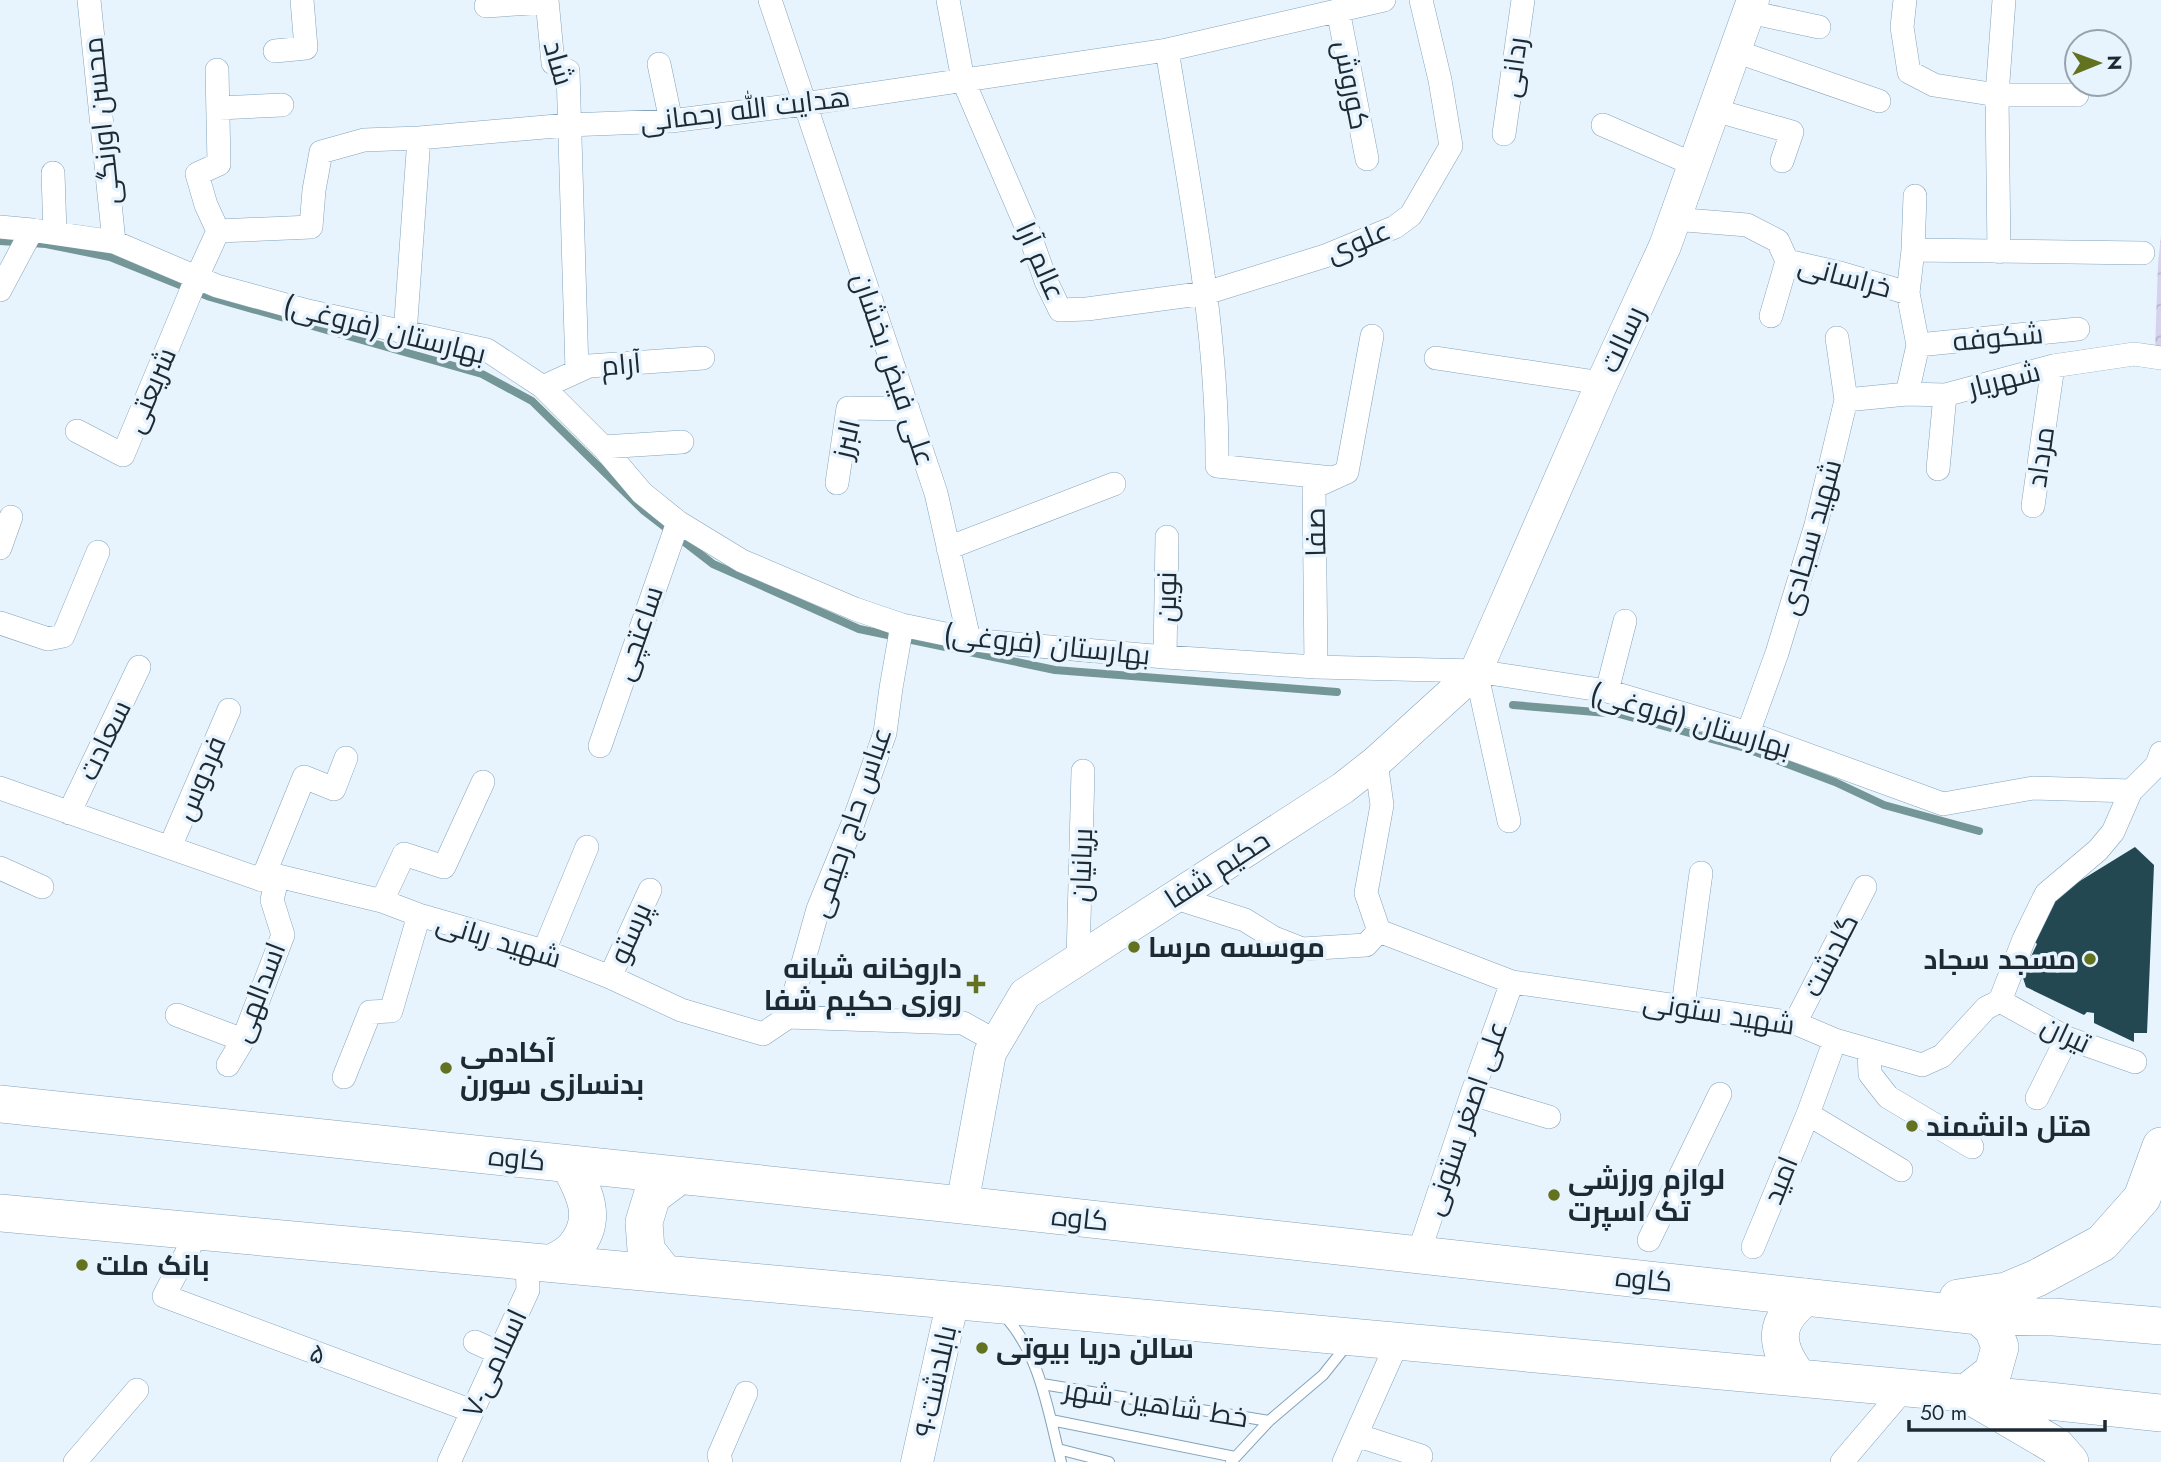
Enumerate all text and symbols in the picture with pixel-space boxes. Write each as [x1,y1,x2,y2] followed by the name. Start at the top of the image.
[2063,28,2133,98] north arrow
[1489,34,1538,100] street label: ردانی
[72,35,131,207] street label: محسن اورنگی
[533,36,584,90] street label: شاد
[1323,37,1380,133] street label: کوروش
[2101,55,2128,70] text: N
[638,76,852,143] street label: هدایت الله رحمانی
[1320,210,1397,273] street label: علوی
[1005,215,1076,307] street label: عالم آرا
[1794,244,1896,309] street label: خراسانی
[841,267,946,471] street label: علی فیض بخشان
[279,284,491,374] street label: بهارستان (فروغی)
[1589,299,1656,379] street label: رسالت
[1951,313,2045,362] street label: شکوفه
[114,341,187,439] street label: شریعتی
[599,342,643,387] street label: آرام
[1962,351,2045,409] street label: شهریار
[822,415,871,465] street label: البرز
[2016,424,2065,490] street label: مرداد
[1769,455,1852,620] street label: شهید سجادی
[1295,507,1336,557] street label: صفا
[1146,571,1187,623] street label: نوین
[603,580,674,686] street label: ساعتچی
[942,613,1152,676] street label: بهارستان (فروغی)
[1585,672,1796,769] street label: بهارستان (فروغی)
[67,693,141,787] street label: سعادت
[799,722,902,923] street label: عباس حاج رحیمی
[164,730,237,827] street label: فردوس
[1156,820,1278,919] street label: حکیم شفا
[1060,827,1103,903] street label: بریانیان
[599,895,662,971] street label: پرستو
[431,902,566,979] street label: شهید ربانی
[1792,906,1869,1004] street label: گلدشت
[1148,927,1325,968] place label: موسسه مرسا
[221,936,296,1048] street label: اسدالهی
[1126,939,1142,955] marker: موسسه مرسا
[1923,939,2076,980] place label: مسجد سجاد
[764,948,962,1021] place label: داروخانه شبانه‌ روزی حکیم شفا
[2082,951,2098,967] marker: مسجد سجاد
[968,976,984,992] marker: داروخانه شبانه‌ روزی حکیم شفا
[1640,981,1798,1046] street label: شهید ستونی
[2034,1005,2098,1064] street label: تیران
[1413,1015,1518,1221] street label: علی اصغر ستونی
[460,1032,644,1105] place label: آکادمی بدنسازی سورن
[438,1060,454,1076] marker: آکادمی بدنسازی سورن
[1926,1106,2092,1147] place label: هتل دانشمند
[1904,1118,1920,1134] marker: هتل دانشمند
[486,1135,548,1182] street label: کاوه
[1752,1150,1809,1210] street label: امید
[1568,1159,1725,1232] place label: لوازم ورزشی تک اسپرت
[1546,1187,1562,1203] marker: لوازم ورزشی تک اسپرت
[1049,1195,1111,1242] street label: کاوه
[96,1245,210,1286] place label: بانک ملت
[1613,1256,1675,1303] street label: کاوه
[74,1257,90,1273] marker: بانک ملت
[451,1302,537,1424] street label: ۷-اسلامی
[904,1321,967,1441] street label: ۹-بابلدشت
[996,1328,1194,1369] place label: سالن دریا بیوتی
[304,1332,332,1375] street label: ۵
[974,1340,990,1356] marker: سالن دریا بیوتی
[1059,1368,1251,1438] street label: خط شاهین شهر
[1909,1388,2105,1432] scale bar
[1920,1398,1967,1428] text: 50 m

